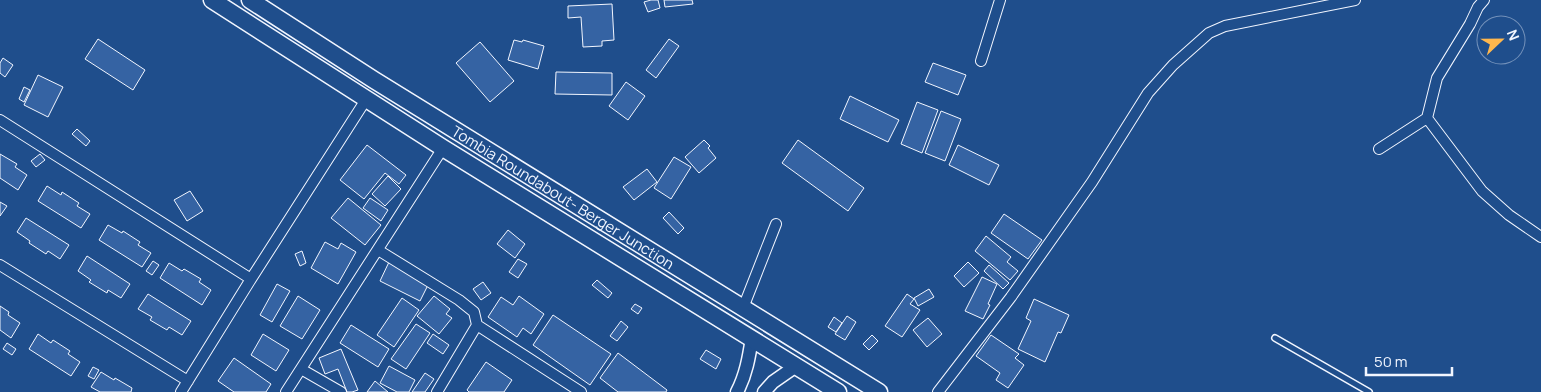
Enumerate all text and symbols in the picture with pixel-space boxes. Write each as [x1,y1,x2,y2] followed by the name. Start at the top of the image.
[1476,15,1526,65] north arrow
[1503,27,1524,43] text: N
[448,120,679,274] street label: Tombia Roundabout- Berger Junction
[1366,344,1452,376] scale bar
[1374,351,1408,372] text: 50 m

